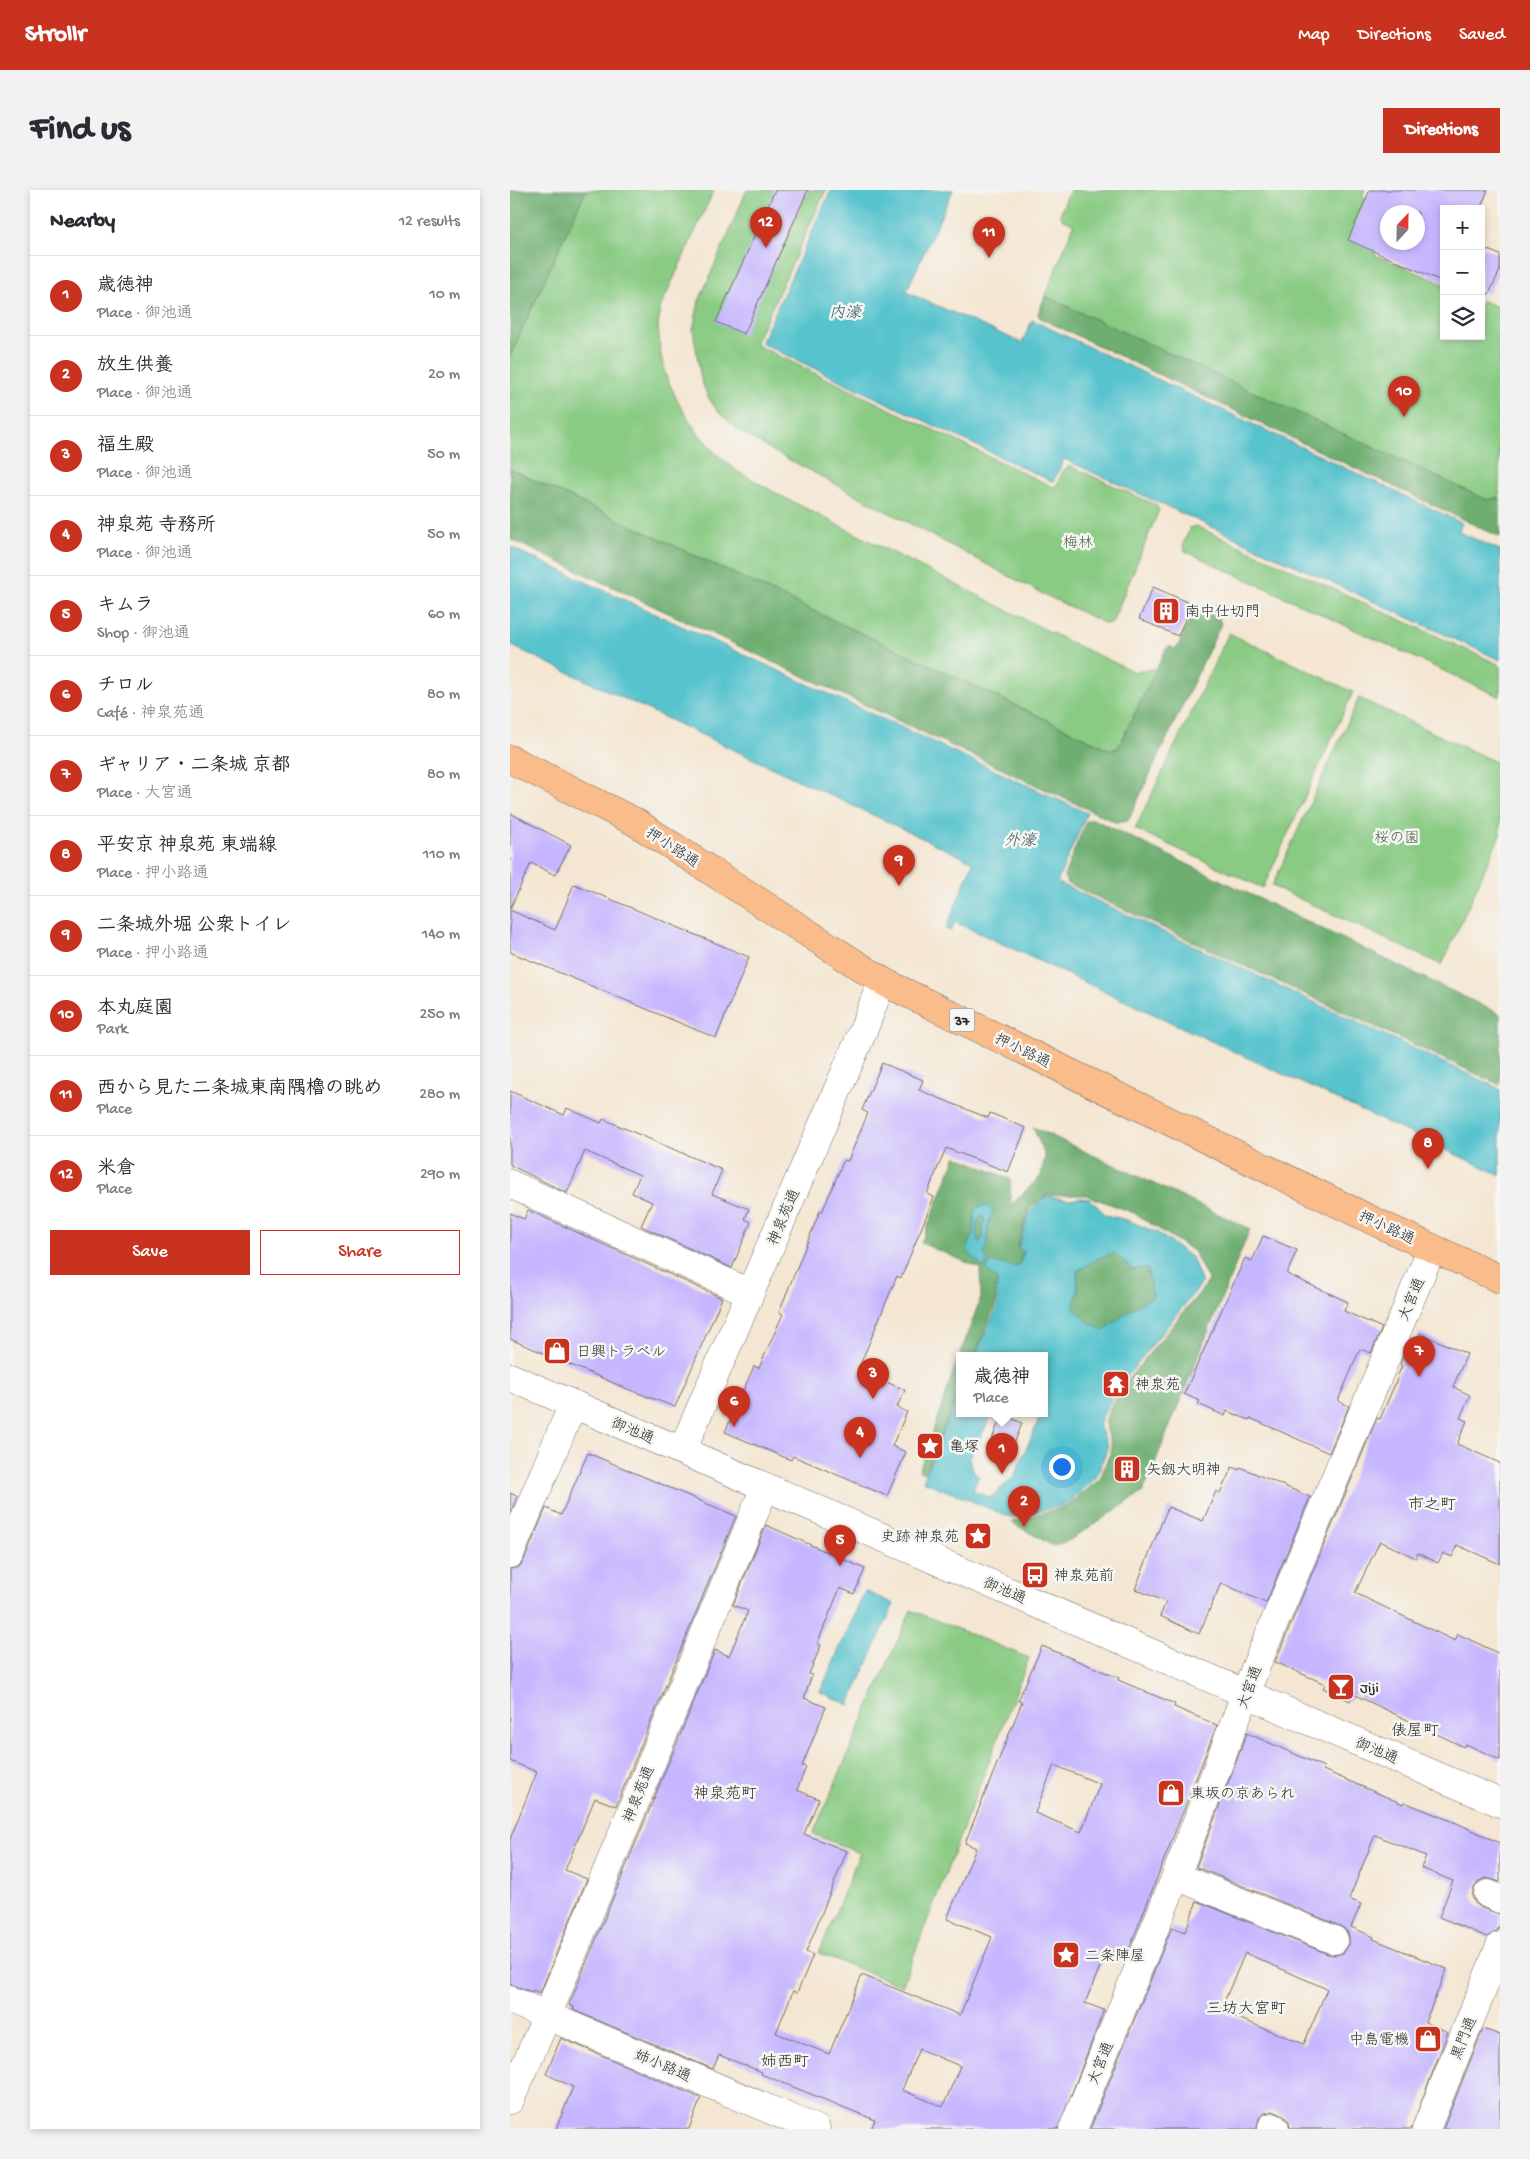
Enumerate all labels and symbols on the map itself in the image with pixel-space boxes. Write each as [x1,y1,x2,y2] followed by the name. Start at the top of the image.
[1380,205,1425,250] north arrow
[750,207,782,248] pin: 12
[973,217,1005,258] pin: 11
[829,304,863,324] water label: 内濠
[1388,376,1420,417] pin: 10
[1063,535,1093,553] park label: 梅林
[1151,596,1181,626] building icon: 南中仕切門
[1185,603,1260,622] place label: 南中仕切門
[642,825,702,873] street label: 押小路通
[1374,830,1420,848] park label: 桜の園
[1004,832,1038,852] water label: 外濠
[883,845,915,886] pin: 9
[950,1008,974,1032] road number: 37
[991,1031,1053,1073] street label: 押小路通
[1412,1128,1444,1169] pin: 8
[764,1186,805,1249] street label: 神泉苑通
[1355,1208,1417,1250] street label: 押小路通
[1395,1275,1430,1324] street label: 大宮通
[542,1336,572,1366] shop icon: 日興トラベル
[1403,1336,1435,1377] pin: 7
[576,1344,666,1362] place label: 日興トラベル
[857,1358,889,1399] pin: 3
[1101,1369,1131,1399] temple icon: 神泉苑
[1135,1376,1180,1395] place label: 神泉苑
[718,1386,750,1427] pin: 6
[608,1415,656,1449] street label: 御池通
[844,1417,876,1458] pin: 4
[915,1431,945,1461] place icon: 亀塚
[986,1433,1018,1474] pin: 1
[949,1438,979,1457] place label: 亀塚
[1049,1454,1075,1480] your location
[1112,1454,1142,1484] building icon: 矢劔大明神
[1146,1461,1221,1480] place label: 矢劔大明神
[1008,1486,1040,1527] pin: 2
[1408,1496,1456,1516] district label: 市之町
[963,1521,993,1551] place icon: 史跡 神泉苑
[824,1525,856,1566] pin: 5
[880,1528,959,1547] place label: 史跡 神泉苑
[1020,1560,1050,1590] bus stop icon: 神泉苑前
[1054,1567,1114,1586] place label: 神泉苑前
[980,1575,1028,1609] street label: 御池通
[1234,1663,1267,1712] street label: 大宮通
[1326,1672,1356,1702] bar icon: Jiji
[1360,1680,1379,1698] place label: Jiji
[1391,1722,1439,1742] district label: 俵屋町
[1352,1735,1400,1769] street label: 御池通
[619,1763,659,1826] street label: 神泉苑通
[1156,1778,1186,1808] shop icon: 東坂の京あられ
[693,1784,757,1805] district label: 神泉苑町
[1190,1785,1295,1804] place label: 東坂の京あられ
[1051,1940,1081,1970] place icon: 二条陣屋
[1085,1947,1145,1966] place label: 二条陣屋
[1206,2000,1286,2020] district label: 三坊大宮町
[1448,2015,1482,2063] street label: 黒門通
[1413,2024,1443,2054] shop icon: 中島電機
[1349,2031,1409,2050] place label: 中島電機
[1084,2039,1119,2088] street label: 大宮通
[631,2047,693,2087] street label: 姉小路通
[761,2053,809,2073] district label: 姉西町

